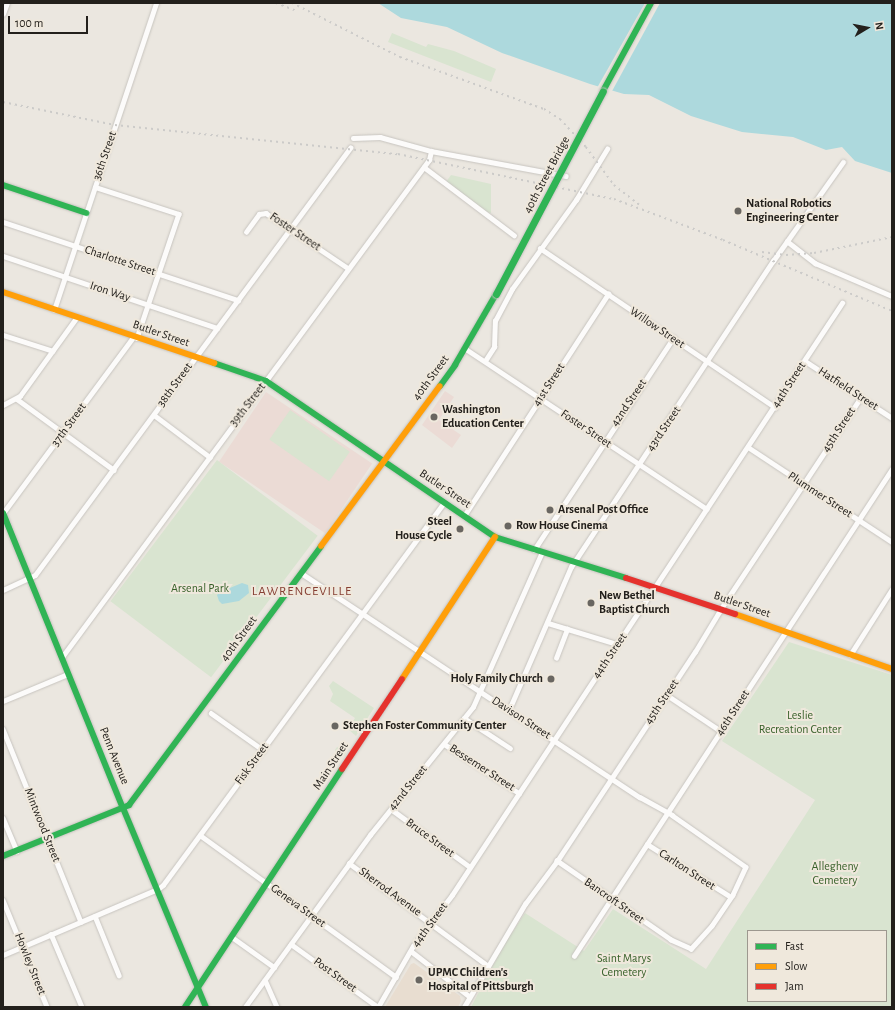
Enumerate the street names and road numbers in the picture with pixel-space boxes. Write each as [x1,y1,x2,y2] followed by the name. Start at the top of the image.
[90,130,120,182] street label: 36th Street
[521,134,573,216] street label: 40th Street Bridge
[267,210,323,254] street label: Foster Street
[83,243,157,279] street label: Charlotte Street
[88,279,132,305] street label: Iron Way
[627,304,687,352] street label: Willow Street
[131,318,191,350] street label: Butler Street
[410,353,452,403] street label: 40th Street
[769,359,809,411] street label: 44th Street
[154,360,196,410] street label: 38th Street
[530,361,568,409] street label: 41st Street
[815,364,881,414] street label: Hatfield Street
[608,377,650,429] street label: 42nd Street
[227,380,269,430] street label: 39th Street
[48,400,90,450] street label: 37th Street
[644,404,684,454] street label: 43rd Street
[819,405,859,455] street label: 45th Street
[558,407,614,451] street label: Foster Street
[417,467,473,511] street label: Butler Street
[785,469,855,521] street label: Plummer Street
[712,589,772,621] street label: Butler Street
[218,614,260,664] street label: 40th Street
[590,630,630,682] street label: 44th Street
[642,677,682,727] street label: 45th Street
[713,687,753,739] street label: 46th Street
[489,694,553,742] street label: Davison Street
[96,725,132,787] street label: Penn Avenue
[310,739,352,793] street label: Main Street
[232,740,272,788] street label: Fisk Street
[446,741,518,795] street label: Bessemer Street
[385,763,431,813] street label: 42nd Street
[21,786,63,864] street label: Mintwood Street
[403,816,457,860] street label: Bruce Street
[656,846,718,894] street label: Carlton Street
[356,864,424,920] street label: Sherrod Avenue
[581,875,647,927] street label: Bancroft Street
[268,881,328,931] street label: Geneva Street
[409,900,451,950] street label: 44th Street
[11,931,49,997] street label: Howley Street
[310,954,360,996] street label: Post Street

